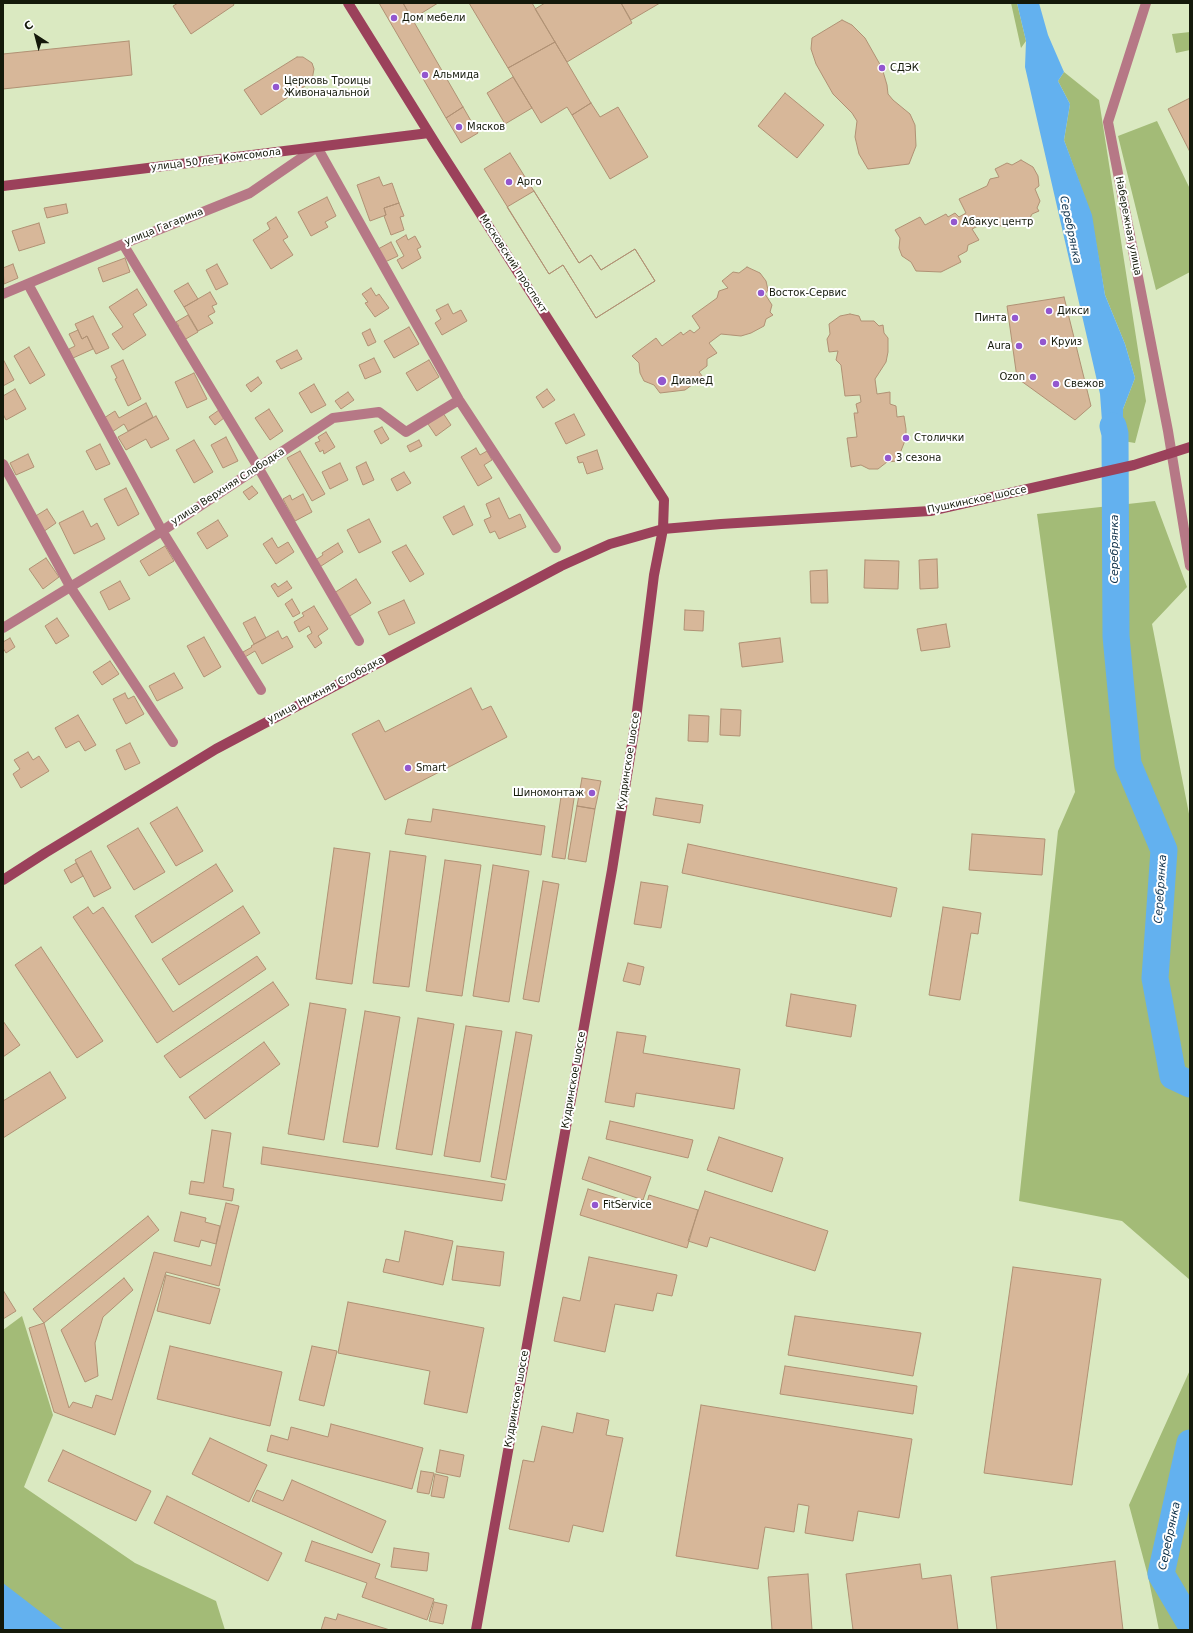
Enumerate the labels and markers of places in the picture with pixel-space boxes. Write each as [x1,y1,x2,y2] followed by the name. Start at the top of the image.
[402,12,466,24] place label: Дом мебели
[389,13,399,23] marker: Дом мебели
[890,62,919,74] place label: СДЭК
[877,63,887,73] marker: СДЭК
[433,69,479,81] place label: Альмида
[420,70,430,80] marker: Альмида
[284,75,371,98] place label: Церковь Троицы Живоначальной
[271,82,281,92] marker: Церковь Троицы Живоначальной
[467,121,505,133] place label: Мясков
[454,122,464,132] marker: Мясков
[517,176,542,188] place label: Арго
[504,177,514,187] marker: Арго
[962,216,1033,228] place label: Абакус центр
[949,217,959,227] marker: Абакус центр
[769,287,846,299] place label: Восток-Сервис
[756,288,766,298] marker: Восток-Сервис
[1057,305,1089,317] place label: Дикси
[1044,306,1054,316] marker: Дикси
[974,312,1007,324] place label: Пинта
[1010,313,1020,323] marker: Пинта
[1051,336,1082,348] place label: Круиз
[1038,337,1048,347] marker: Круиз
[988,340,1011,352] place label: Aura
[1014,341,1024,351] marker: Aura
[999,371,1025,383] place label: Ozon
[1028,372,1038,382] marker: Ozon
[656,375,668,387] marker: ДиамеД
[671,375,713,387] place label: ДиамеД
[1064,378,1104,390] place label: Свежов
[1051,379,1061,389] marker: Свежов
[914,432,964,444] place label: Столички
[901,433,911,443] marker: Столички
[896,452,941,464] place label: 3 сезона
[883,453,893,463] marker: 3 сезона
[416,762,446,774] place label: Smart
[403,763,413,773] marker: Smart
[513,787,584,799] place label: Шиномонтаж
[587,788,597,798] marker: Шиномонтаж
[603,1199,652,1211] place label: FitService
[590,1200,600,1210] marker: FitService

